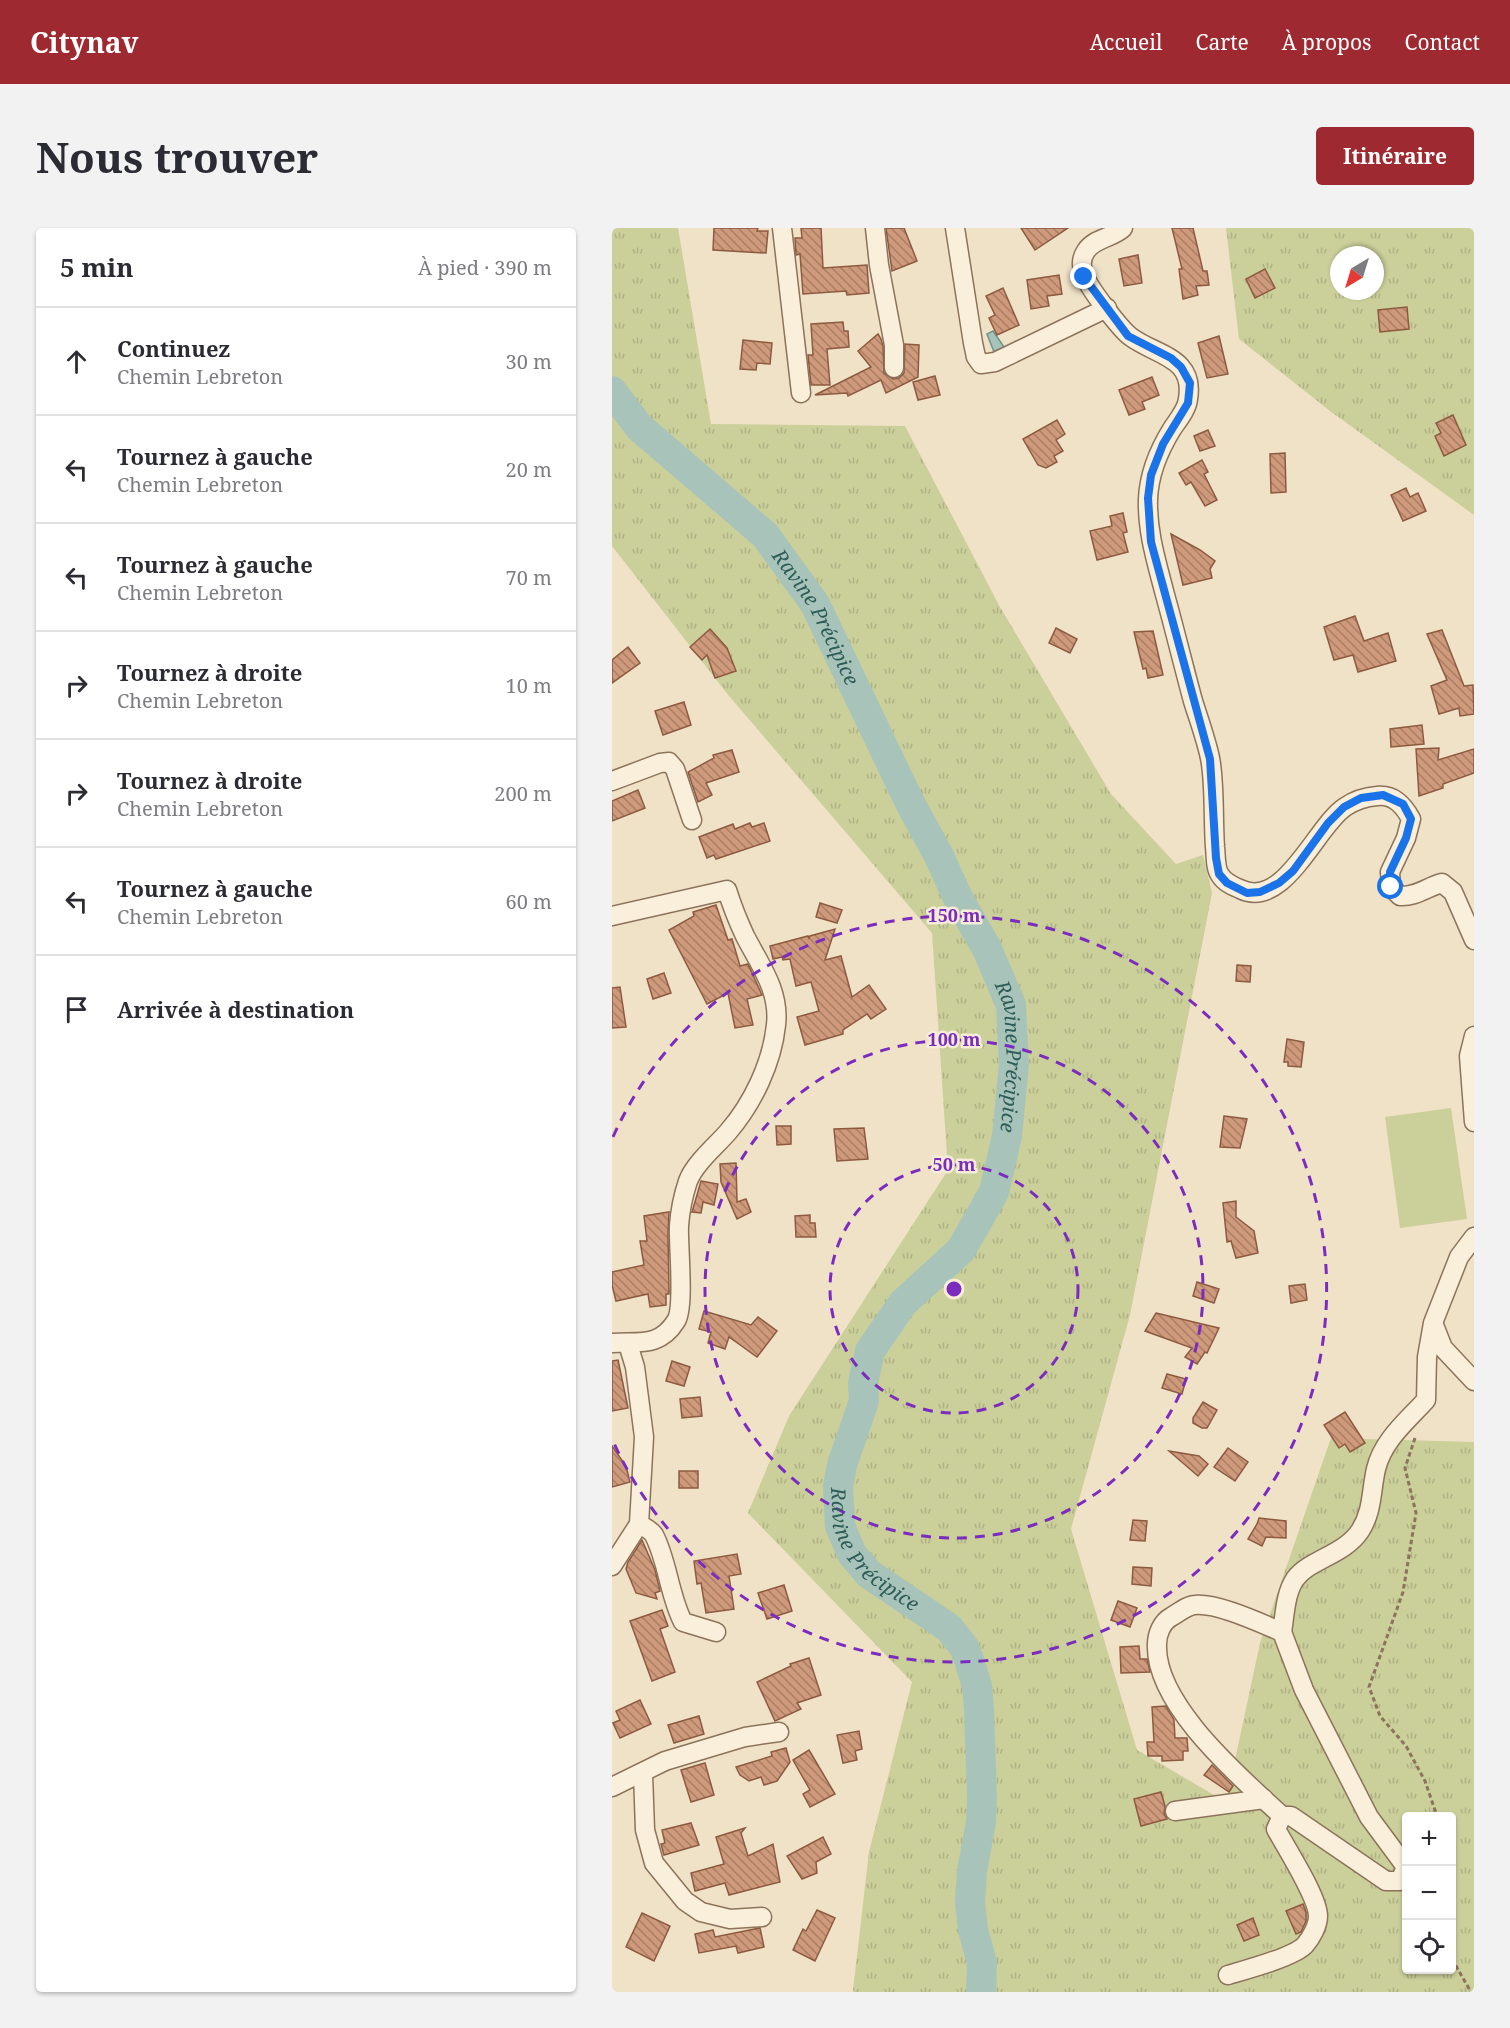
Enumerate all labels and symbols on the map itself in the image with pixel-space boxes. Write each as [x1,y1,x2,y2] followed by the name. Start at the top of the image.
[1330,246,1384,300] north arrow
[1070,263,1096,289] route end
[766,543,866,690] water label: Ravine Précipice
[1377,873,1403,899] route start
[928,903,981,927] text: 150 m
[989,975,1028,1134] water label: Ravine Précipice
[928,1027,981,1051] text: 100 m
[933,1152,976,1176] text: 50 m
[944,1279,964,1299] centre of rings
[825,1486,925,1617] water label: Ravine Précipice

